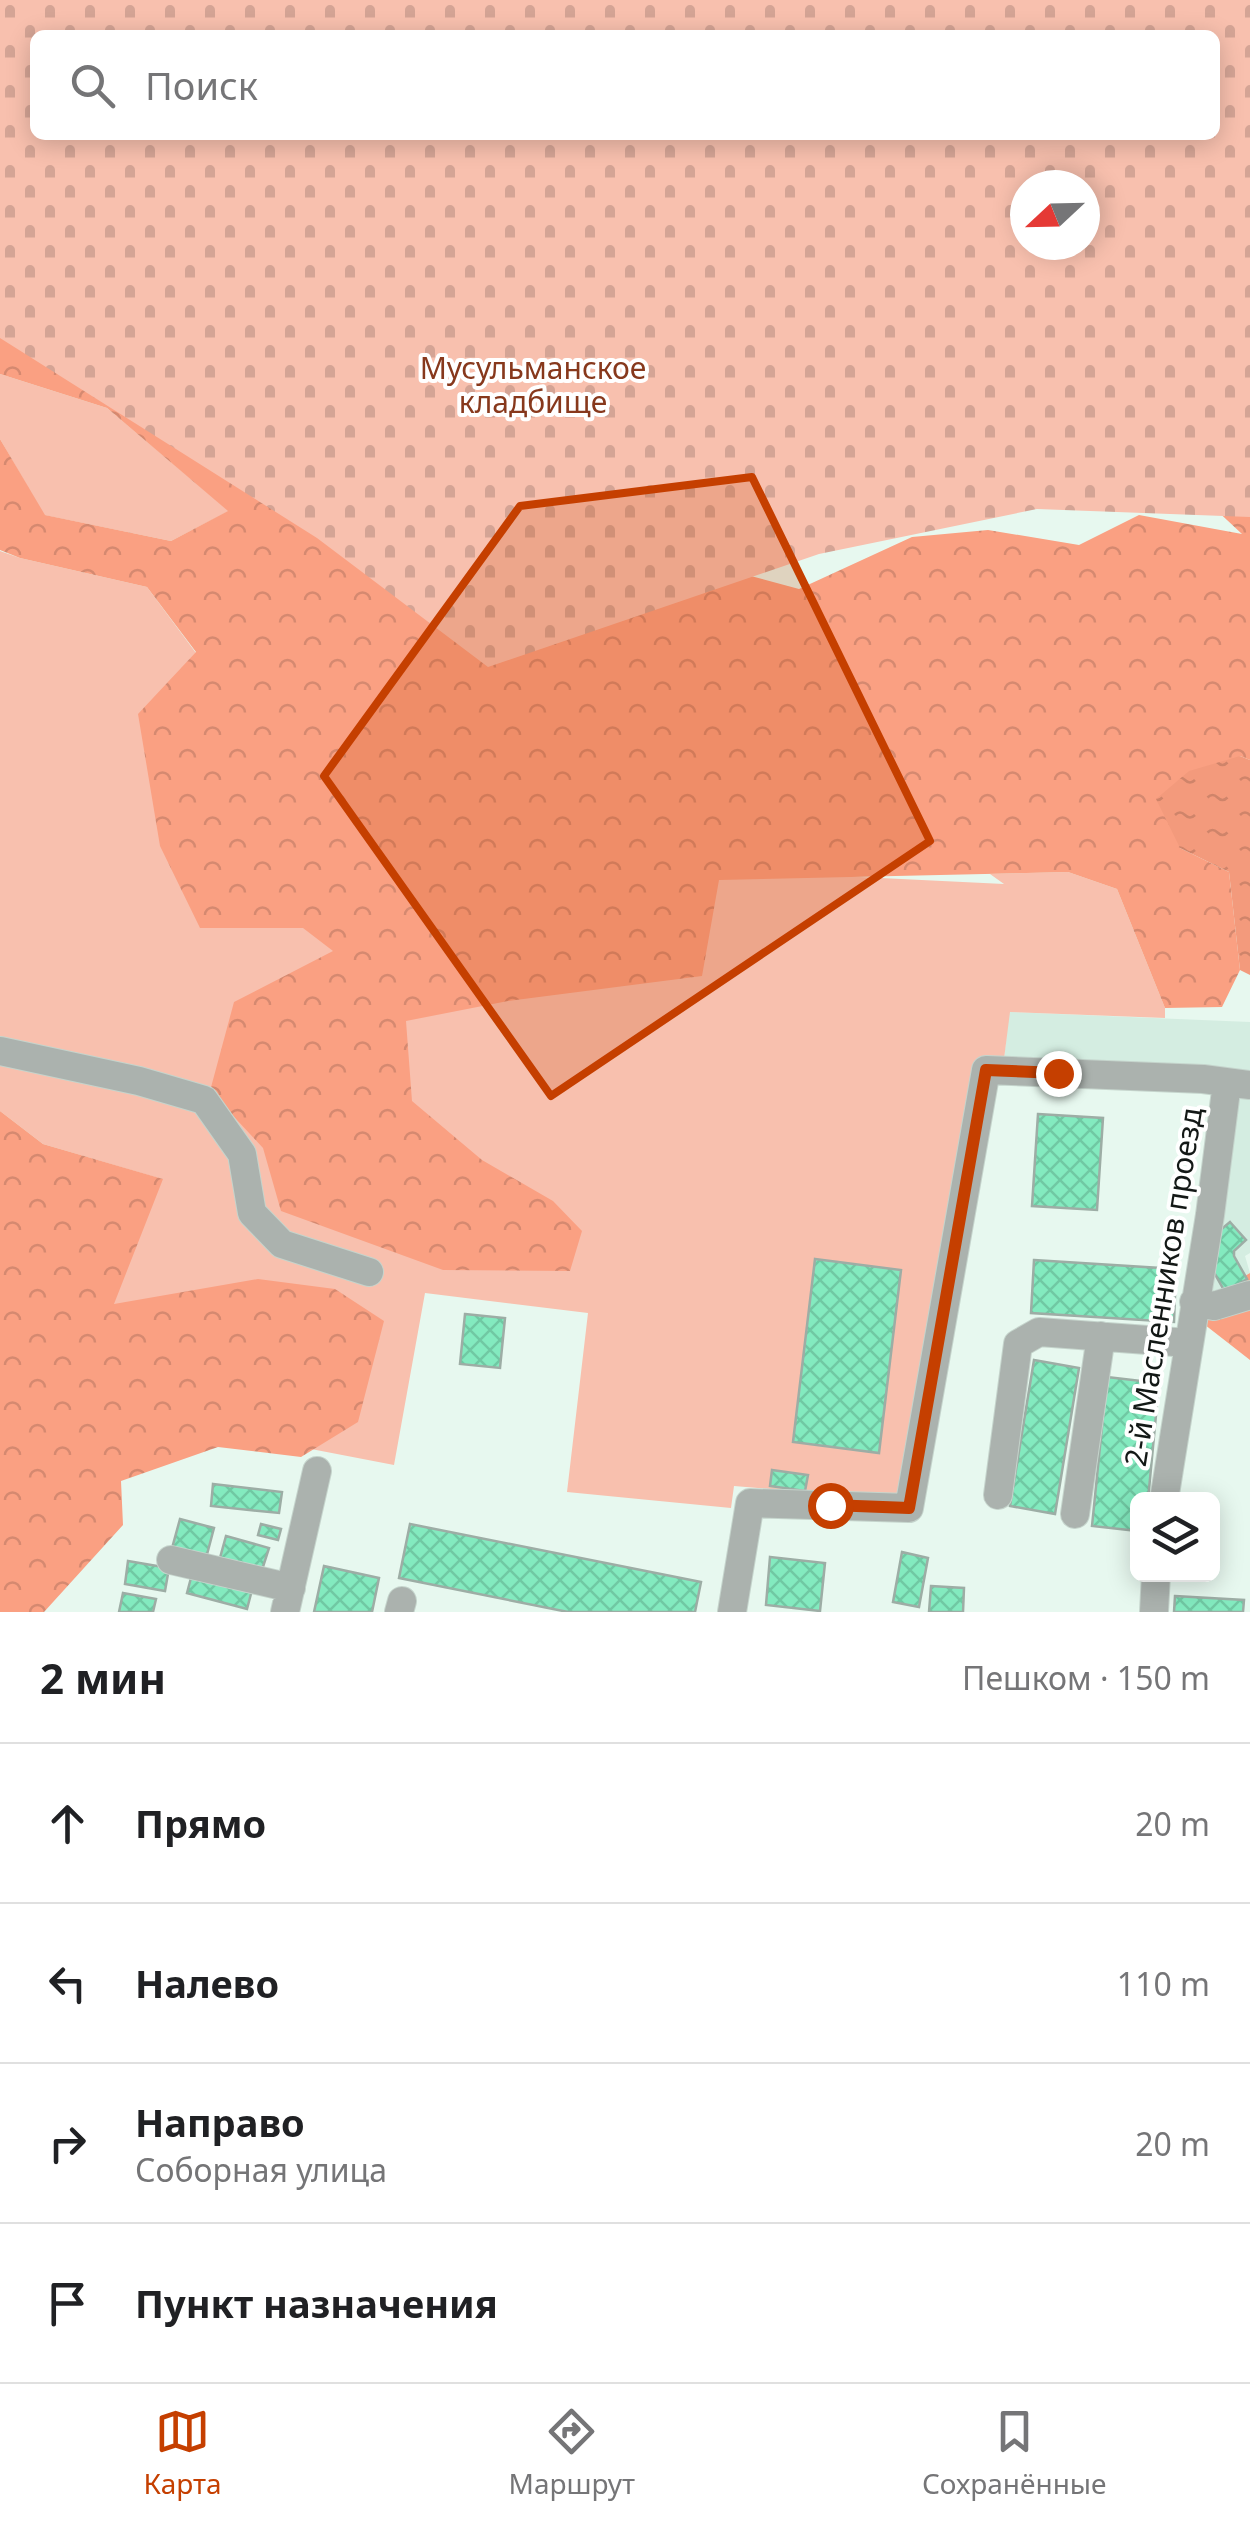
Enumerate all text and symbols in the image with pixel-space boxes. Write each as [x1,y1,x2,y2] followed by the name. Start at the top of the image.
[30,30,1220,140] search box
[65,58,120,113] icon: search
[145,59,258,111] text: Поиск
[1010,170,1100,260] north arrow
[420,347,646,422] park label: Мусульманское кладбище
[1036,1051,1082,1097] route end
[1114,1104,1211,1469] street label: 2-й Масленников проезд
[808,1483,854,1529] route start
[1130,1492,1220,1582] map controls
[1130,1492,1220,1582] button: layers
[40,1649,166,1706] text: 2 мин
[962,1656,1210,1699] text: Пешком · 150 m
[40,1796,95,1851] icon: ahead
[135,1797,266,1849] text: Прямо
[1135,1802,1210,1845] text: 20 m
[40,1956,95,2011] icon: left
[135,1957,279,2009] text: Налево
[1117,1962,1210,2005] text: 110 m
[135,2096,305,2148] text: Направо
[40,2116,95,2171] icon: right
[1135,2122,1210,2165] text: 20 m
[135,2148,387,2191] text: Соборная улица
[40,2276,95,2331] icon: arrive
[135,2277,498,2329] text: Пункт назначения
[143,2404,222,2502] tab: Карта
[509,2404,635,2502] tab: Маршрут
[922,2404,1107,2502] tab: Сохранённые

